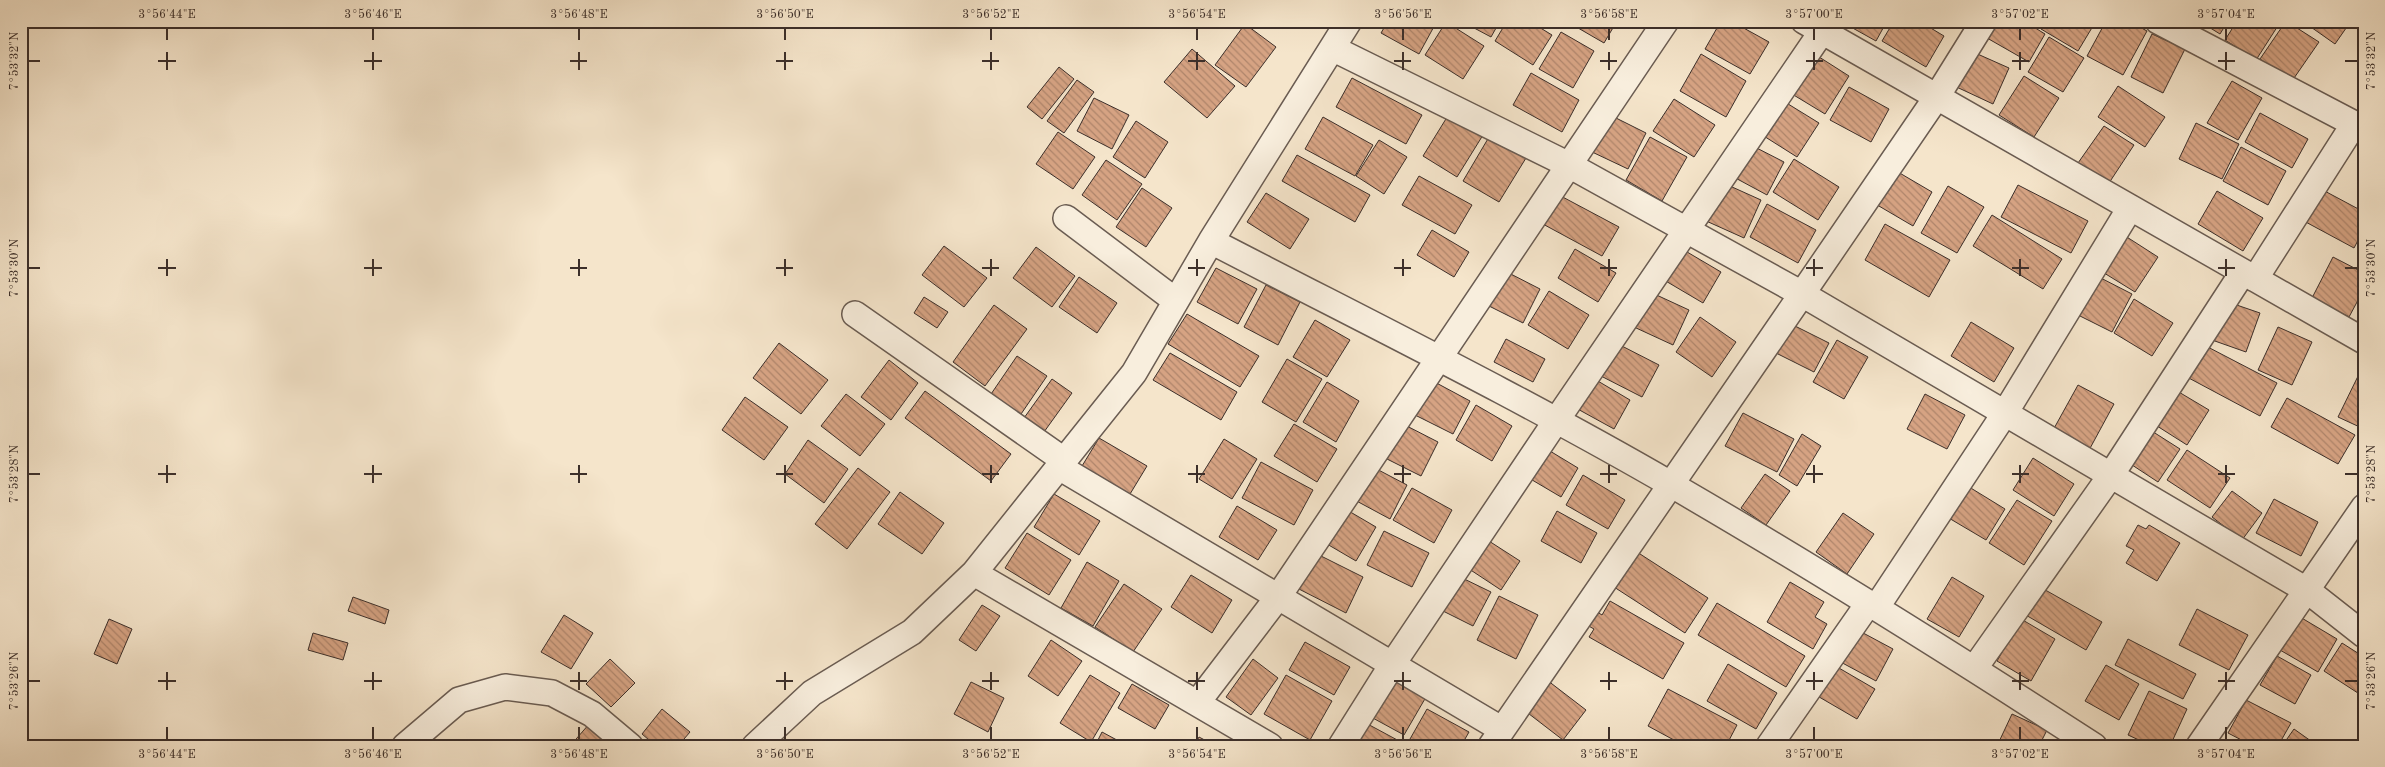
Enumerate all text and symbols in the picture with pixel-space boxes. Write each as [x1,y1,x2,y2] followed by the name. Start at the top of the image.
[138,8,196,21] text: 3°56'44"E
[344,8,402,21] text: 3°56'46"E
[550,8,608,21] text: 3°56'48"E
[756,8,814,21] text: 3°56'50"E
[962,8,1020,21] text: 3°56'52"E
[1168,8,1226,21] text: 3°56'54"E
[1374,8,1432,21] text: 3°56'56"E
[1580,8,1638,21] text: 3°56'58"E
[1785,8,1843,21] text: 3°57'00"E
[1991,8,2049,21] text: 3°57'02"E
[2197,8,2255,21] text: 3°57'04"E
[8,32,21,90] text: 7°53'32"N
[2365,32,2378,90] text: 7°53'32"N
[8,239,21,297] text: 7°53'30"N
[2365,239,2378,297] text: 7°53'30"N
[8,445,21,503] text: 7°53'28"N
[2365,445,2378,503] text: 7°53'28"N
[8,652,21,710] text: 7°53'26"N
[2365,652,2378,710] text: 7°53'26"N
[138,748,196,761] text: 3°56'44"E
[344,748,402,761] text: 3°56'46"E
[550,748,608,761] text: 3°56'48"E
[756,748,814,761] text: 3°56'50"E
[962,748,1020,761] text: 3°56'52"E
[1168,748,1226,761] text: 3°56'54"E
[1374,748,1432,761] text: 3°56'56"E
[1580,748,1638,761] text: 3°56'58"E
[1785,748,1843,761] text: 3°57'00"E
[1991,748,2049,761] text: 3°57'02"E
[2197,748,2255,761] text: 3°57'04"E

